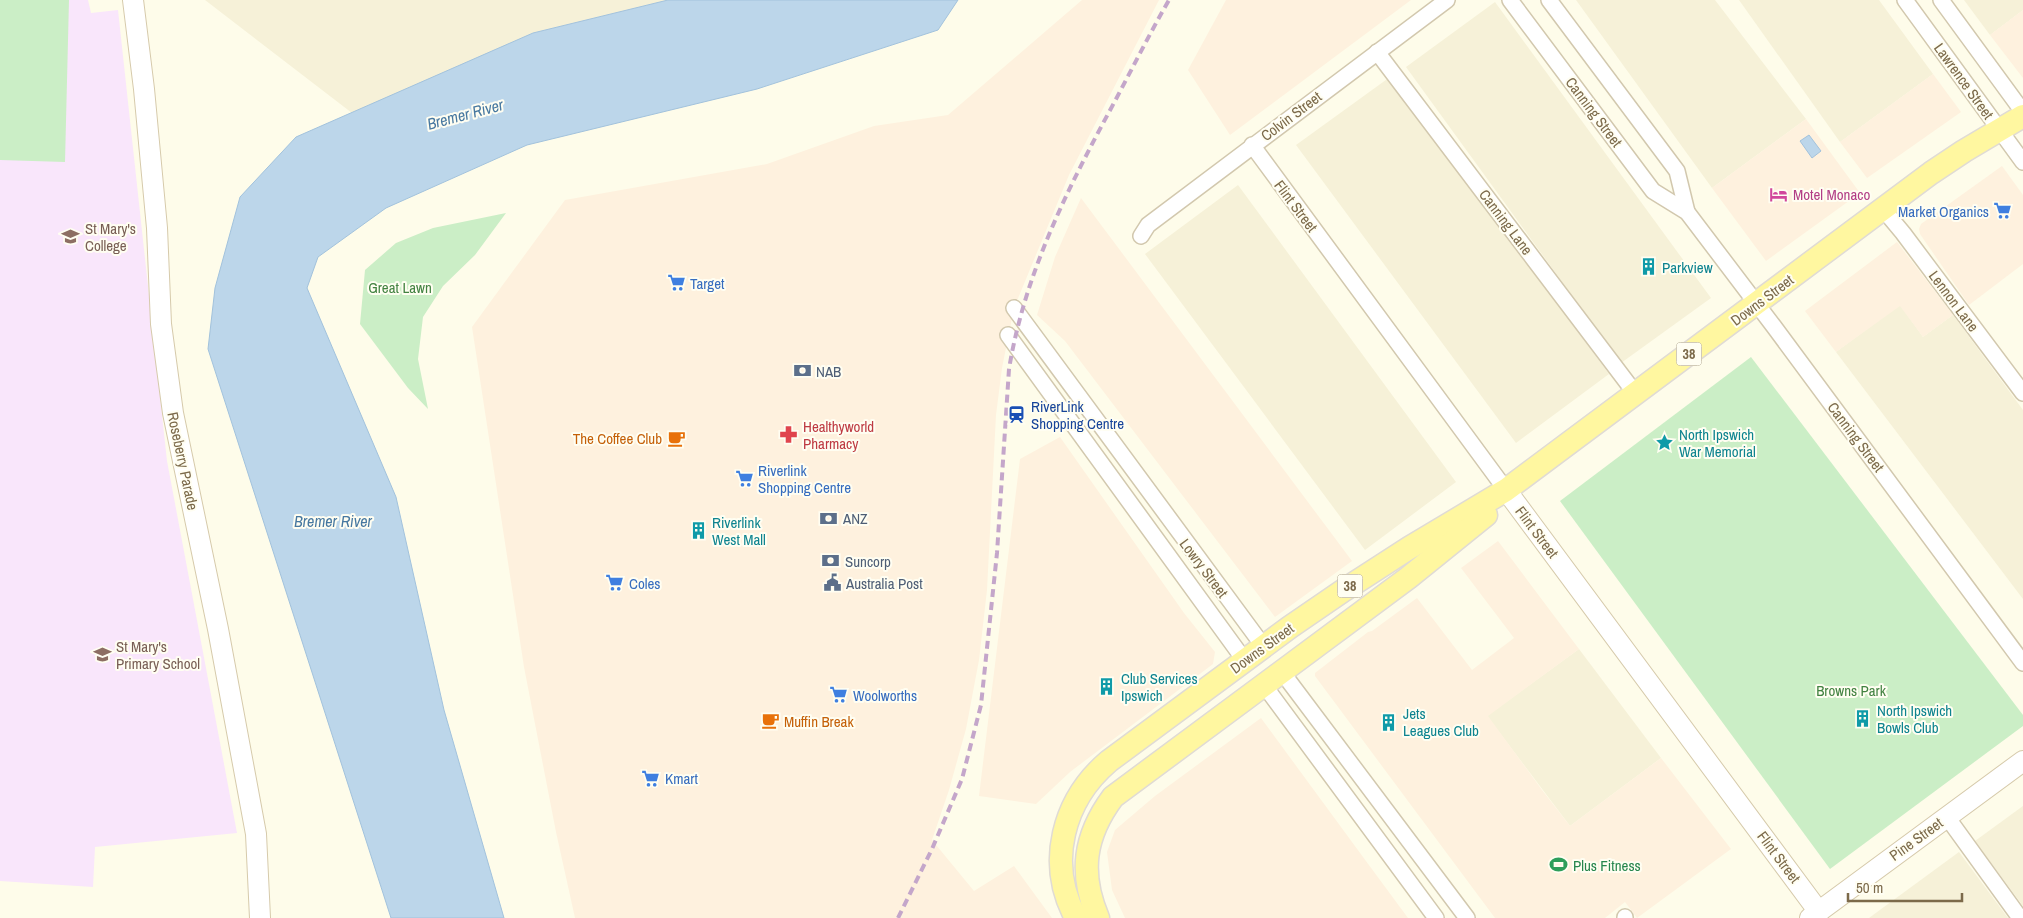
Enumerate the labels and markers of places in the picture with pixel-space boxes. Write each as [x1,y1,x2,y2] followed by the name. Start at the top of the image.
[1769,184,1789,204] hotel icon: Motel Monaco
[1793,184,1870,205] place label: Motel Monaco
[1898,201,1989,222] place label: Market Organics
[1993,201,2013,221] supermarket icon: Market Organics
[85,218,136,256] place label: St Mary's College
[61,227,81,247] school or university icon: St Mary's College
[1638,257,1658,277] building icon: Parkview
[1662,257,1713,278] place label: Parkview
[666,273,686,293] supermarket icon: Target
[690,273,725,294] place label: Target
[792,361,812,381] bank icon: NAB
[816,361,841,382] place label: NAB
[1031,396,1124,434] place label: RiverLink Shopping Centre
[1007,405,1027,425] station icon: RiverLink Shopping Centre
[803,416,874,454] place label: Healthyworld Pharmacy
[1679,424,1756,462] place label: North Ipswich War Memorial
[779,425,799,445] pharmacy icon: Healthyworld Pharmacy
[573,428,662,449] place label: The Coffee Club
[666,428,686,448] cafe icon: The Coffee Club
[1655,433,1675,453] place icon: North Ipswich War Memorial
[758,460,851,498] place label: Riverlink Shopping Centre
[734,469,754,489] supermarket icon: Riverlink Shopping Centre
[819,508,839,528] bank icon: ANZ
[842,508,868,529] place label: ANZ
[712,512,766,550] place label: Riverlink West Mall
[688,521,708,541] building icon: Riverlink West Mall
[821,551,841,571] bank icon: Suncorp
[845,551,891,572] place label: Suncorp
[605,573,625,593] supermarket icon: Coles
[629,573,660,594] place label: Coles
[822,573,842,593] public building icon: Australia Post
[845,573,923,594] place label: Australia Post
[116,636,200,674] place label: St Mary's Primary School
[92,645,112,665] school or university icon: St Mary's Primary School
[1121,668,1198,706] place label: Club Services Ipswich
[1097,677,1117,697] building icon: Club Services Ipswich
[829,685,849,705] supermarket icon: Woolworths
[853,685,917,706] place label: Woolworths
[1877,700,1952,738] place label: North Ipswich Bowls Club
[1403,703,1479,741] place label: Jets Leagues Club
[1853,709,1873,729] building icon: North Ipswich Bowls Club
[760,711,780,731] cafe icon: Muffin Break
[784,711,854,732] place label: Muffin Break
[1379,712,1399,732] building icon: Jets Leagues Club
[641,768,661,788] supermarket icon: Kmart
[665,768,698,789] place label: Kmart
[1549,855,1569,875] sports icon: Plus Fitness
[1573,855,1641,876] place label: Plus Fitness

